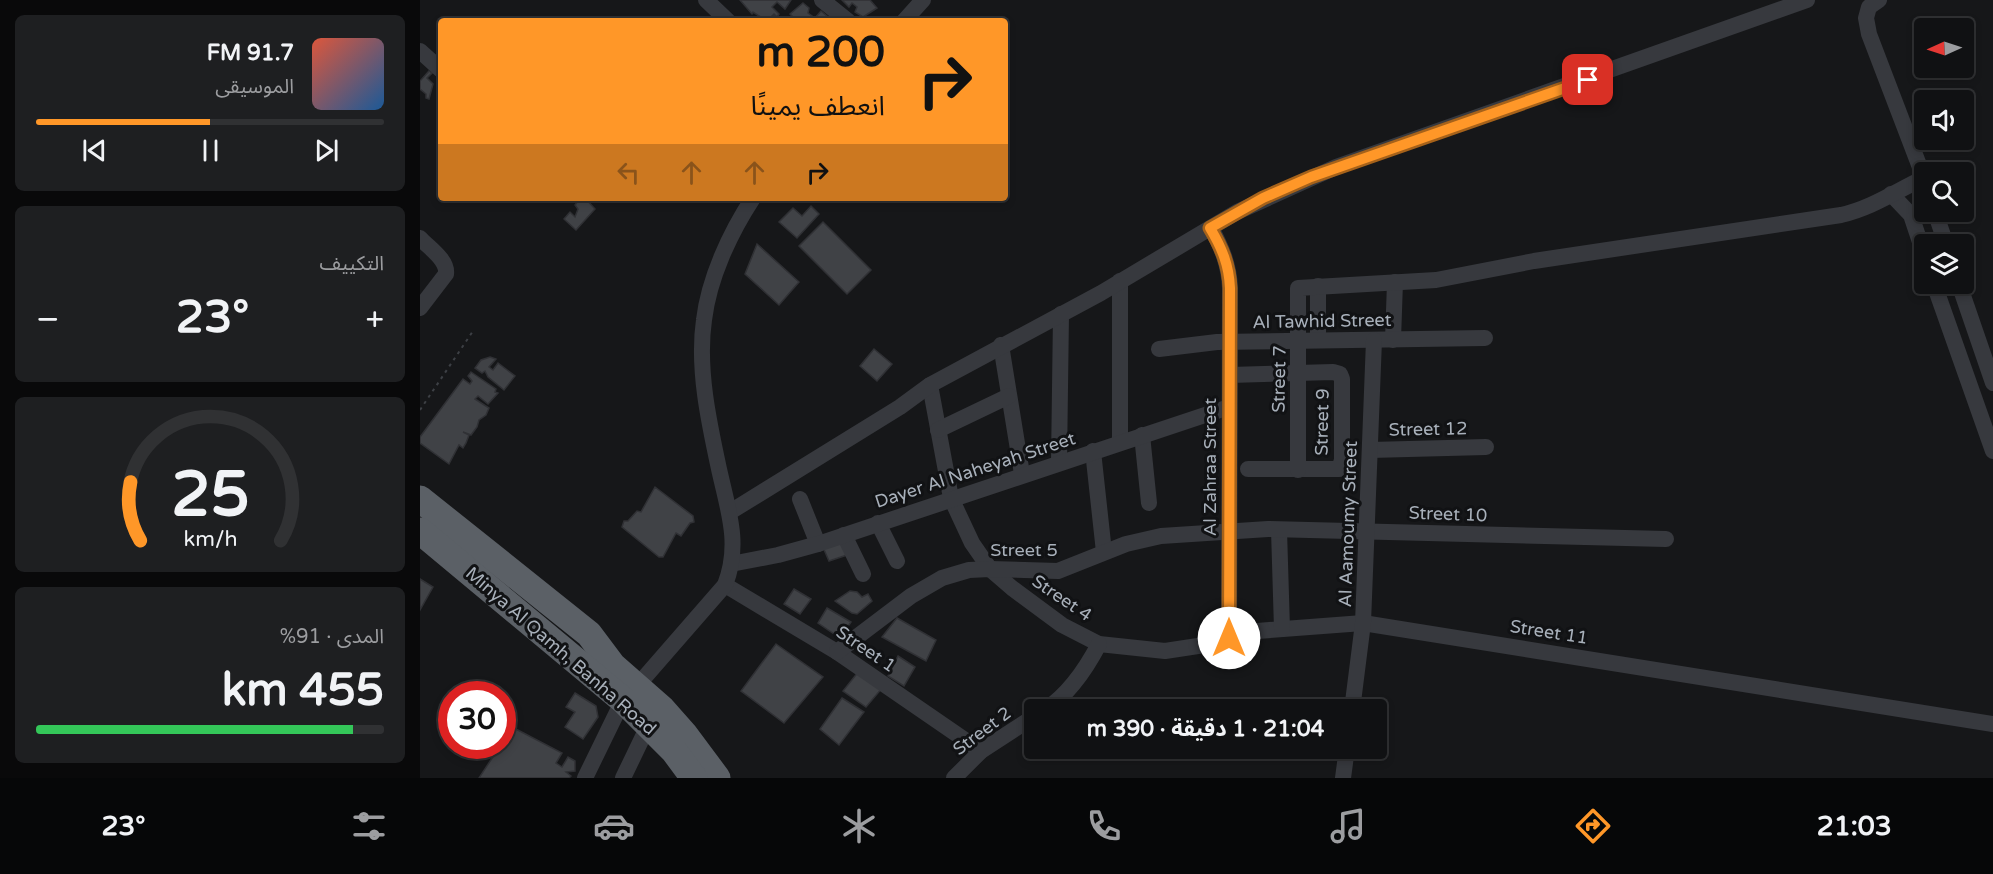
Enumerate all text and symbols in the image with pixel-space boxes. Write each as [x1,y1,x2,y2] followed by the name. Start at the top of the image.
[1914,18,1974,78] north arrow
[1914,18,1974,294] map controls
[756,27,885,78] text: 200 m
[207,40,294,66] text: 91.7 FM
[906,42,984,120] icon: right
[1562,54,1613,105] pin
[1571,63,1604,96] icon: arrive
[215,75,294,99] text: الموسيقى
[751,90,885,123] text: انعطف يمينًا
[1914,90,1974,150] button: sound
[78,134,111,167] icon: previous
[194,134,227,167] icon: pause
[310,134,343,167] icon: next
[612,156,645,189] icon: left
[675,156,708,189] icon: ahead
[738,156,771,189] icon: ahead
[801,156,834,189] icon: right
[1914,162,1974,222] button: search
[1914,234,1974,294] button: layers
[320,252,384,276] text: التكييف
[176,291,249,345] text: 23°
[36,300,60,339] text: −
[365,300,384,339] text: +
[1252,309,1392,333] street label: Al Tawhid Street
[1267,345,1291,413] street label: Street 7
[1310,388,1334,456] street label: Street 9
[1199,398,1221,536] street label: Al Zahraa Street
[1388,417,1468,441] street label: Street 12
[872,427,1078,513] street label: Dayer Al Naheyah Street
[1334,440,1362,608] street label: Al Aamoumy Street
[171,459,249,534] text: 25
[1408,502,1488,526] street label: Street 10
[183,527,237,553] text: km/h
[990,539,1058,561] street label: Street 5
[461,562,661,740] street label: Minya Al Qamh, Banha Road
[1028,570,1096,626] street label: Street 4
[1197,606,1261,670] position arrow
[1508,615,1590,649] street label: Street 11
[832,621,900,677] street label: Street 1
[280,625,384,649] text: المدى · 91%
[222,664,384,718] text: 455 km
[438,681,516,759] speed limit sign: 30
[948,702,1016,760] street label: Street 2
[1087,716,1324,742] text: 21:04 · 1 دقيقة · 390 m
[348,805,390,847] icon: filters
[593,805,635,847] icon: car
[838,805,880,847] icon: climate
[1083,805,1125,847] icon: phone
[1327,805,1369,847] icon: music
[1572,805,1614,847] icon: directions
[101,810,146,843] text: 23°
[1817,810,1892,843] text: 21:03

